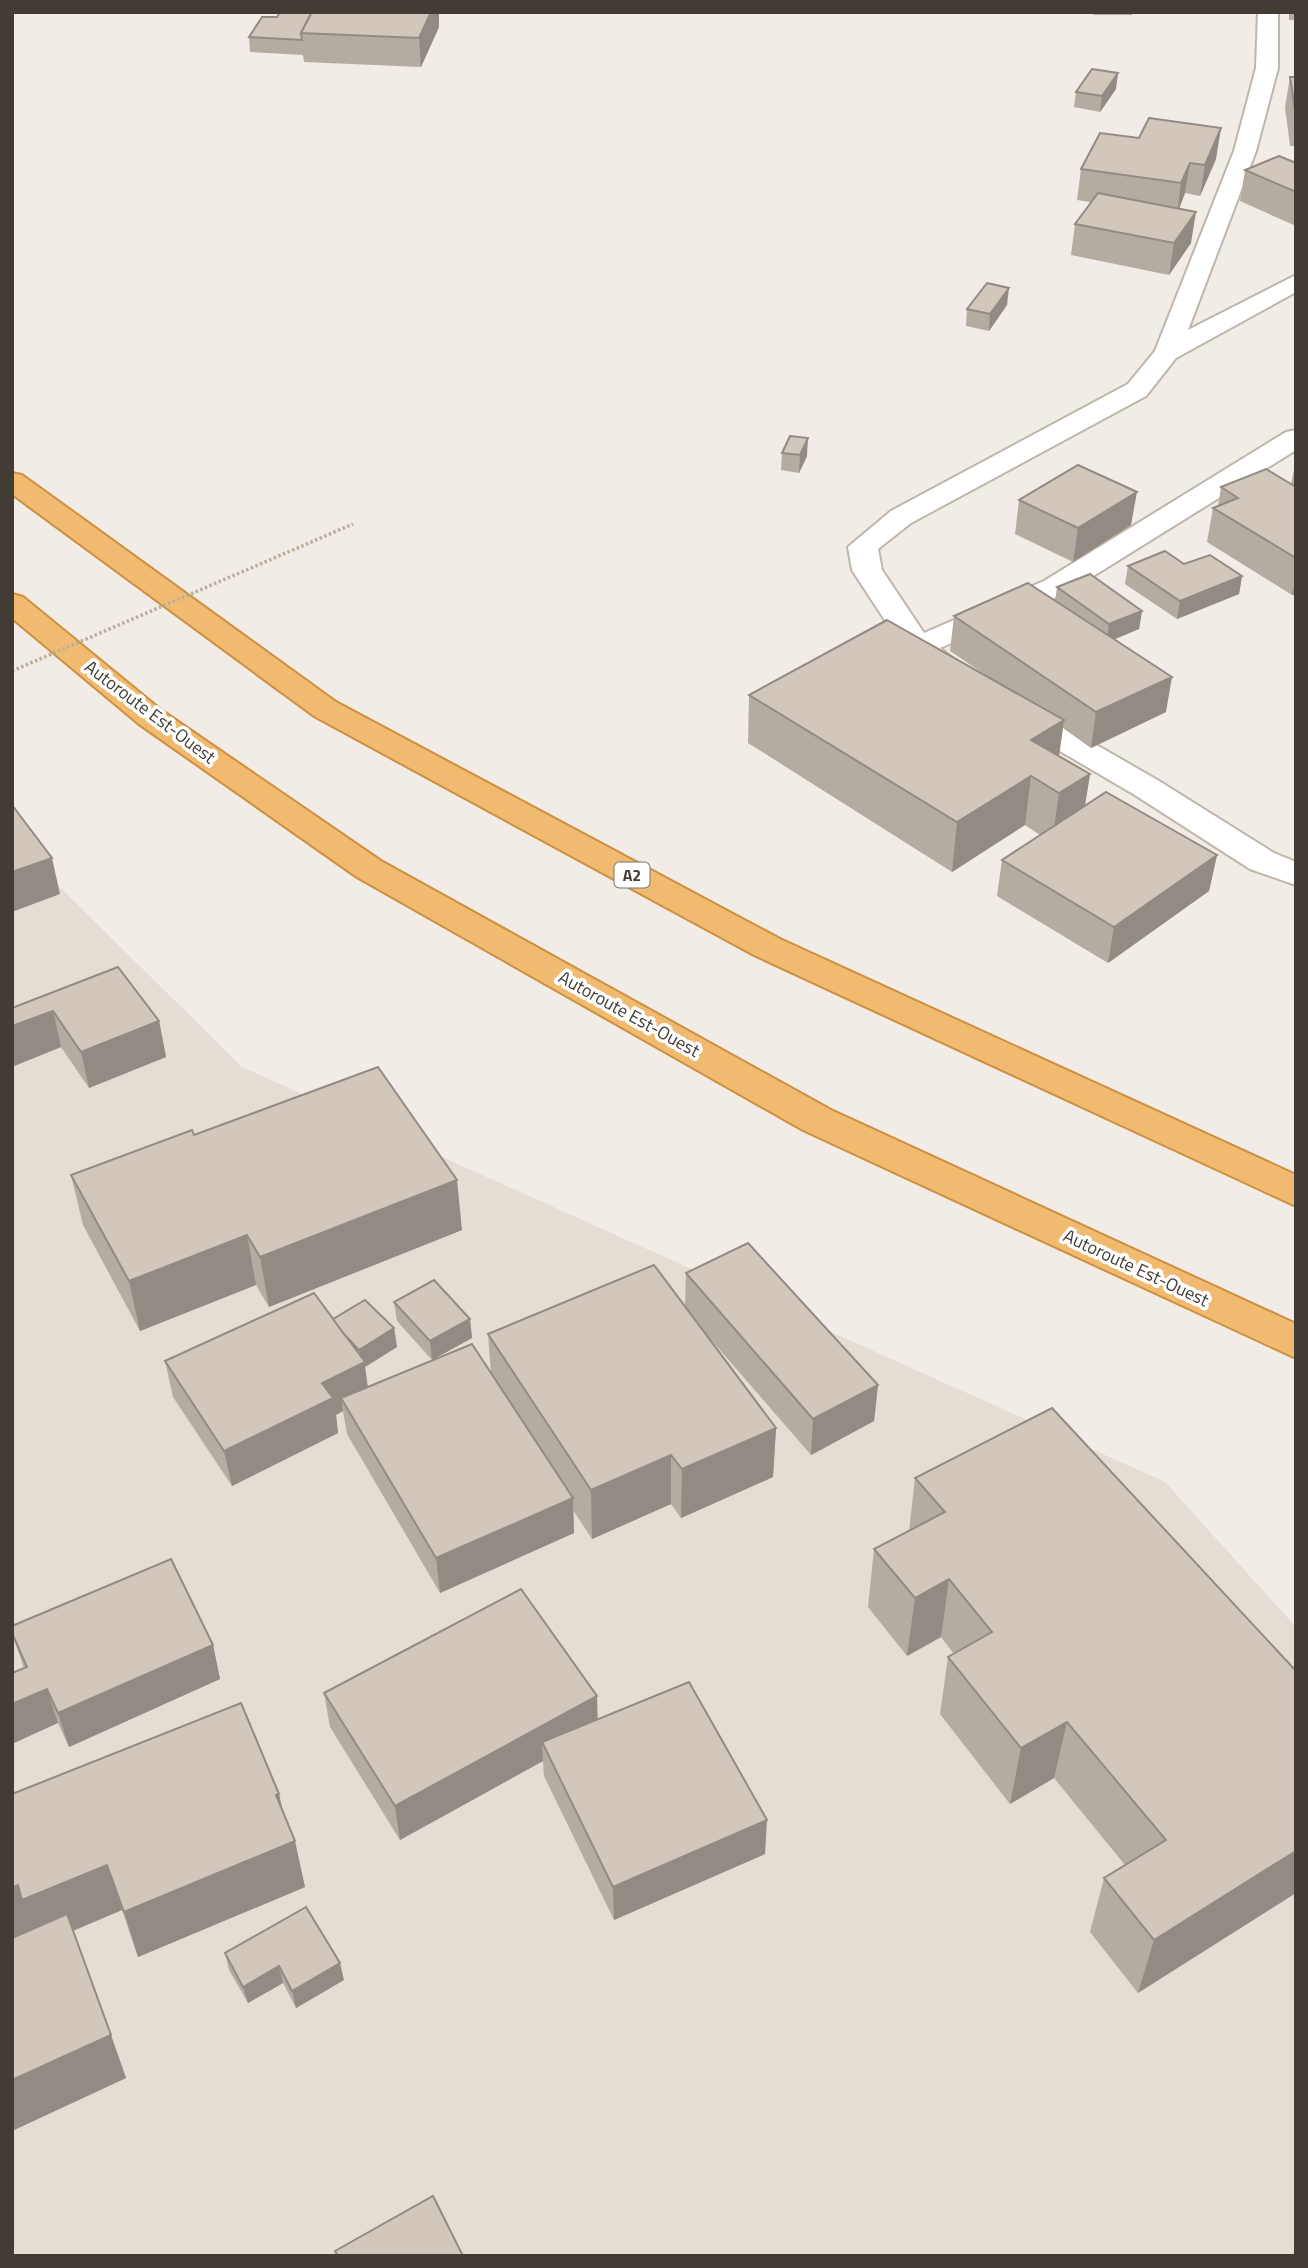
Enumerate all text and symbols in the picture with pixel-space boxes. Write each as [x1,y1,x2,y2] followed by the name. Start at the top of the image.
[79,653,222,770] street label: Autoroute Est-Ouest
[614,862,650,888] road number: A2
[554,963,705,1064] street label: Autoroute Est-Ouest
[1059,1222,1214,1313] street label: Autoroute Est-Ouest

